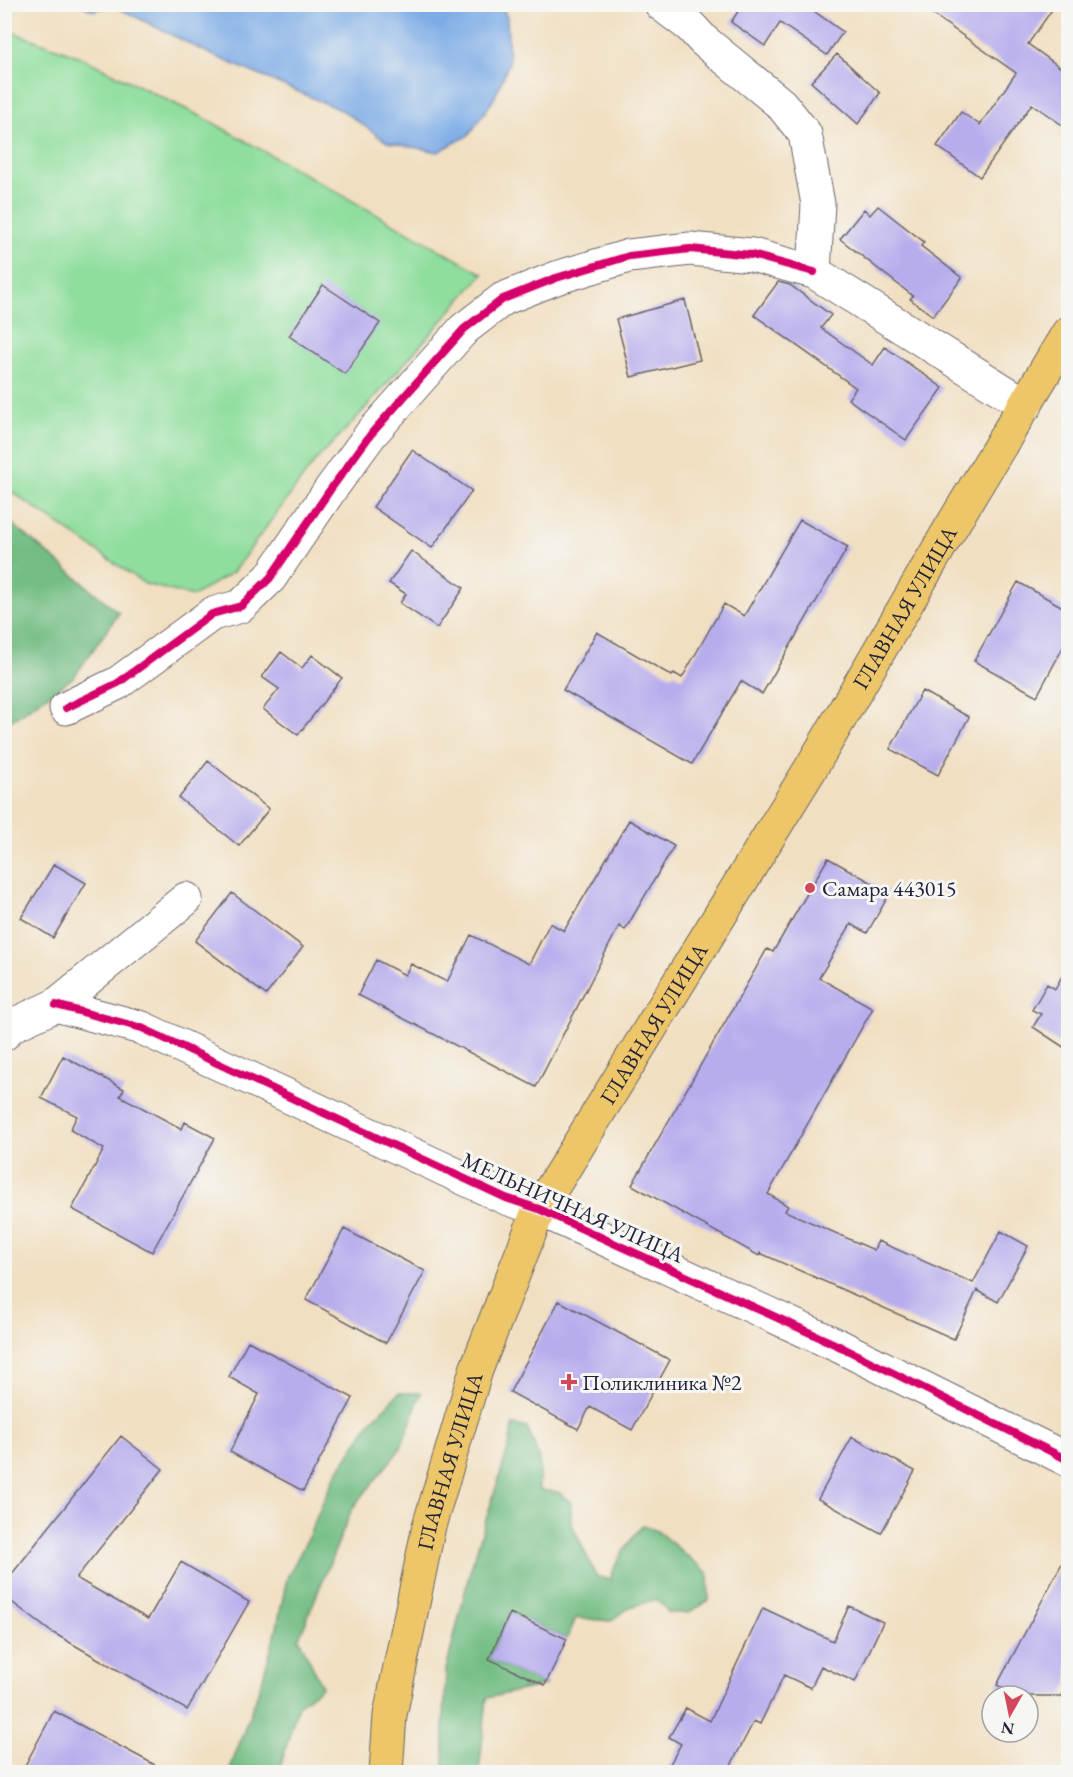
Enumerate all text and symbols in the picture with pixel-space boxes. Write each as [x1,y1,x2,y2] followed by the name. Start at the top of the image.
[846,520,964,694] street label: ГЛАВНАЯ УЛИЦА
[822,874,956,903] place label: Самара 443015
[803,881,817,895] marker: Самара 443015
[593,937,715,1110] street label: ГЛАВНАЯ УЛИЦА
[457,1145,689,1270] street label: МЕЛЬНИЧНАЯ УЛИЦА
[410,1368,490,1553] street label: ГЛАВНАЯ УЛИЦА
[582,1368,742,1397] place label: Поликлиника №2
[560,1373,578,1391] marker: Поликлиника №2
[980,1684,1040,1744] north arrow
[1000,1717,1016,1740] text: N

